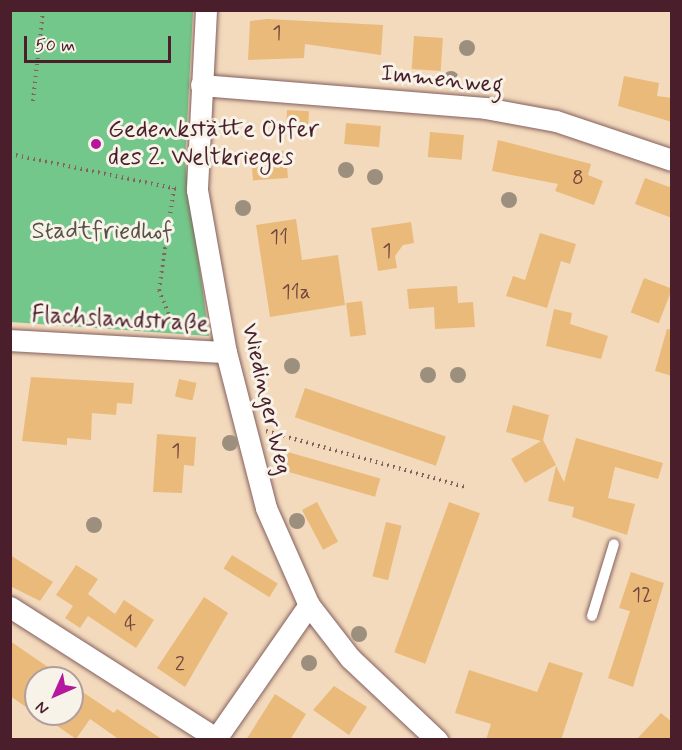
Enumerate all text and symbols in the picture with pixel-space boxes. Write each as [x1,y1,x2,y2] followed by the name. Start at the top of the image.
[272,20,282,46] house number: 1
[27,24,174,62] scale bar
[35,34,75,58] text: 50 m
[379,59,505,101] street label: Immenweg
[108,116,319,172] place label: Gedenkstätte Opfer des 2. Weltkrieges
[89,137,103,151] marker: Gedenkstätte Opfer des 2. Weltkrieges
[572,165,584,191] house number: 8
[31,218,173,246] park label: Stadtfriedhof
[270,224,288,250] house number: 11
[382,238,392,264] house number: 1
[281,279,311,305] house number: 11a
[31,301,209,339] street label: Flachslandstraße
[234,319,298,479] street label: Wiedinger Weg
[171,438,181,464] house number: 1
[632,582,652,608] house number: 12
[124,611,136,637] house number: 4
[175,651,185,677] house number: 2
[24,666,84,726] north arrow
[31,696,54,719] text: N

